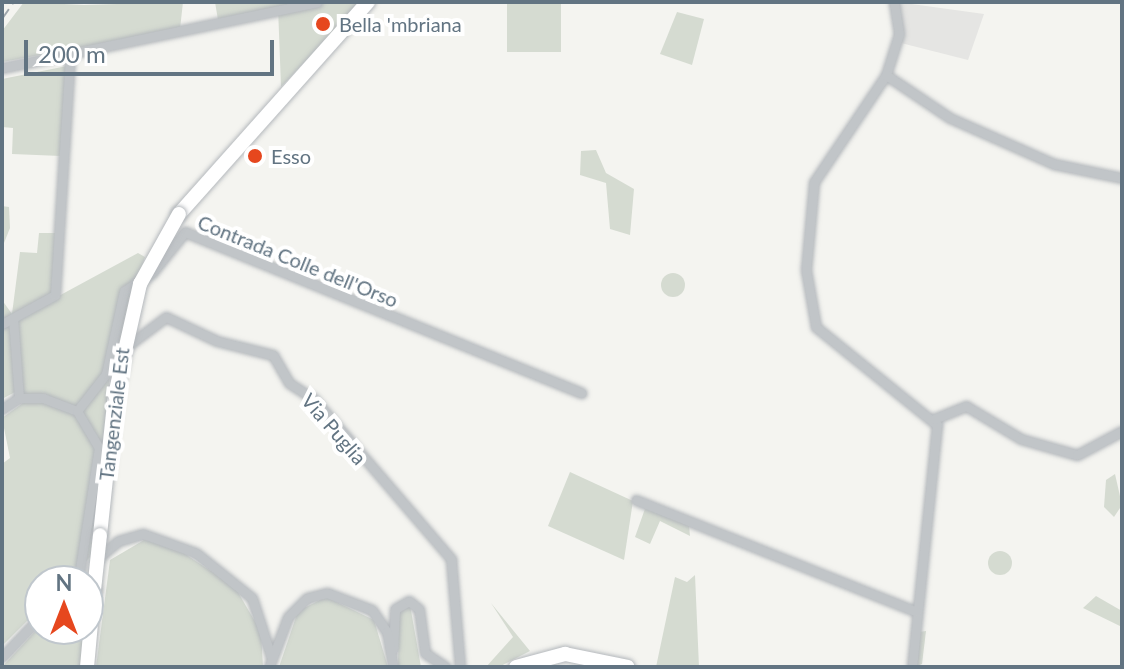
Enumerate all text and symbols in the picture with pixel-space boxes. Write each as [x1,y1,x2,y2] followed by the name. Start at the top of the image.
[339,12,462,36] place label: Bella 'mbriana
[314,15,332,33] marker: Bella 'mbriana
[28,24,278,74] scale bar
[38,39,106,68] text: 200 m
[271,144,311,168] place label: Esso
[246,147,264,165] marker: Esso
[194,210,402,312] street label: Contrada Colle dell'Orso
[94,346,134,482] street label: Tangenziale Est
[297,389,371,469] street label: Via Puglia
[24,565,104,645] north arrow
[56,569,72,596] text: N

